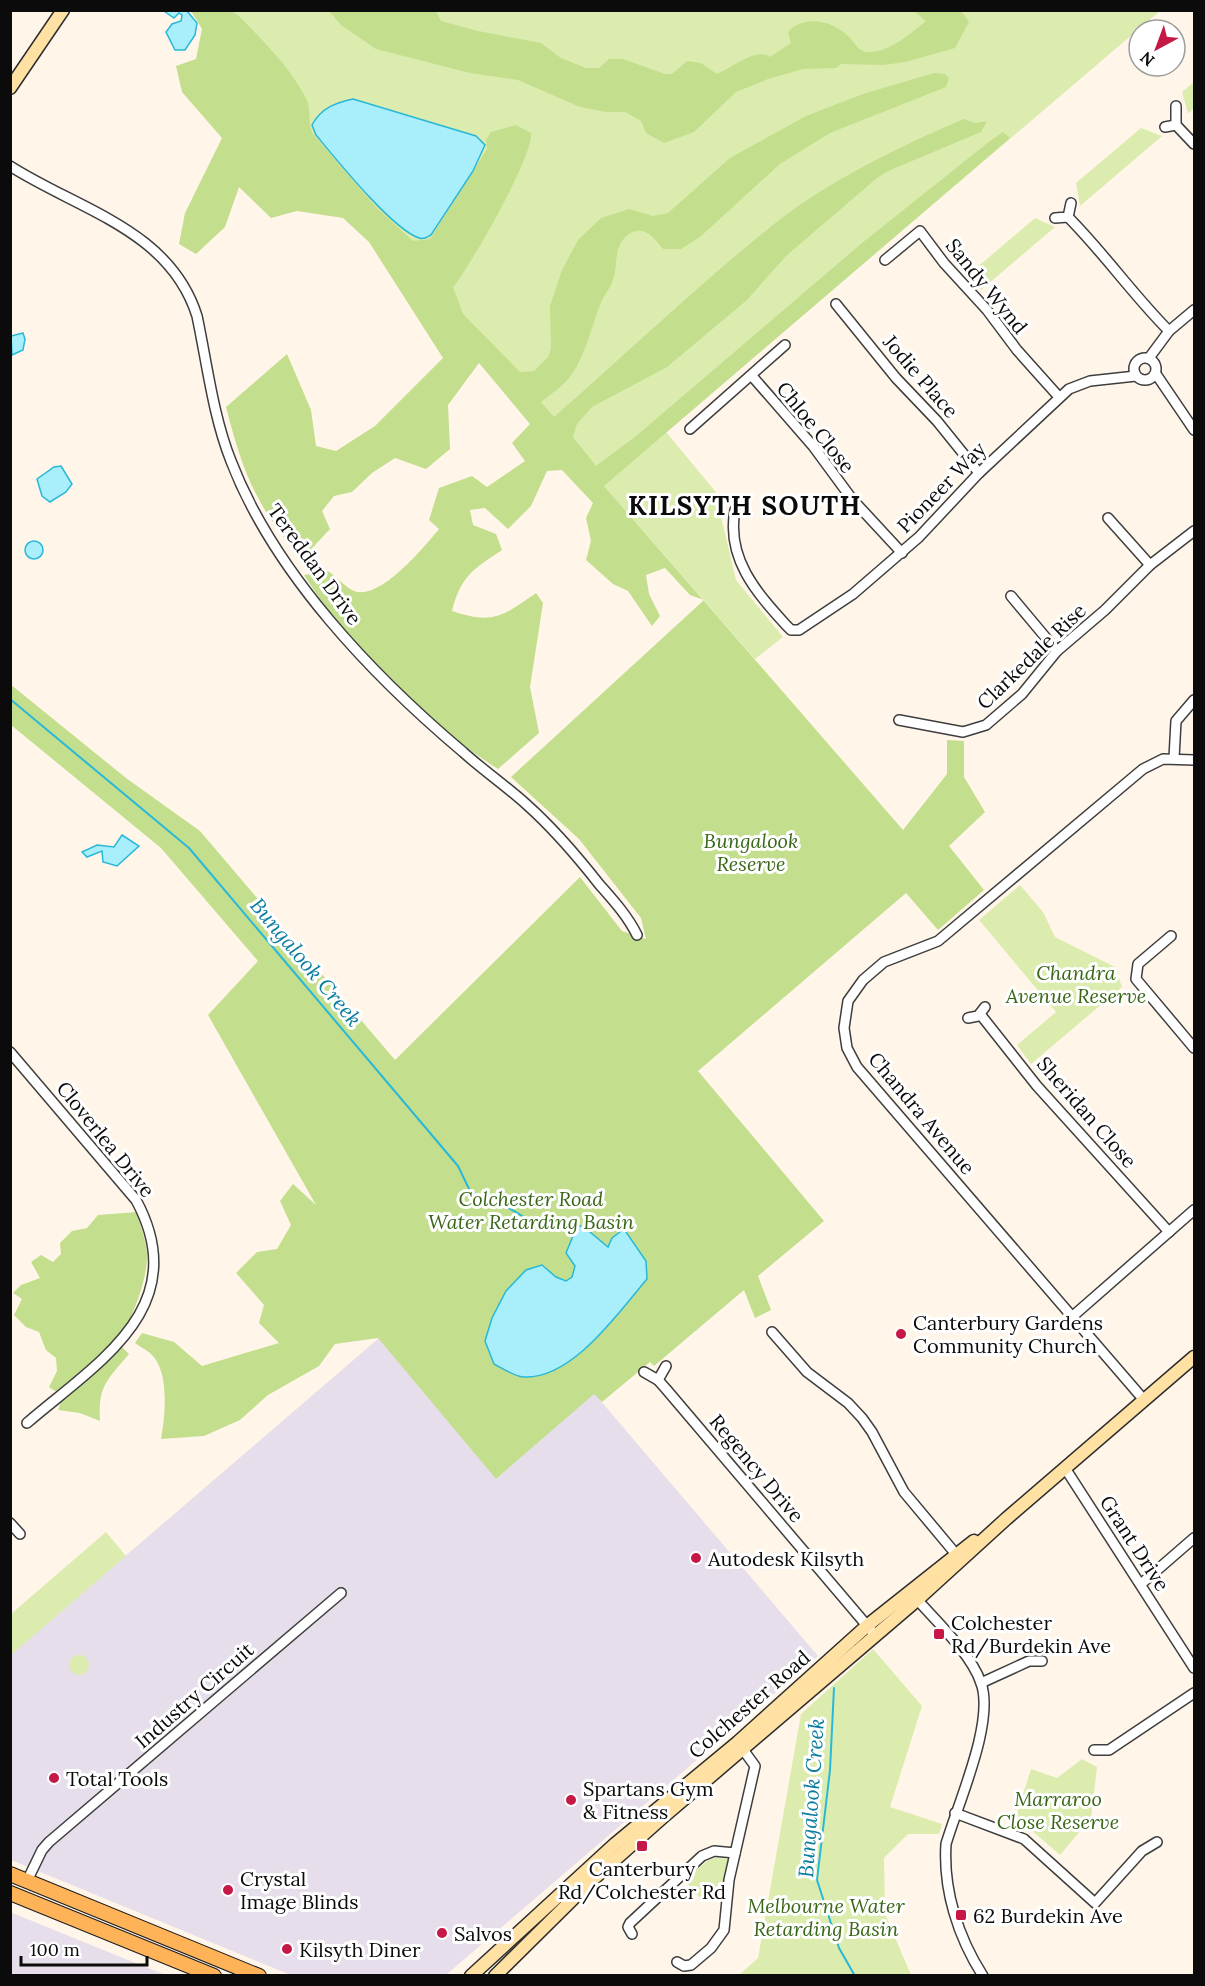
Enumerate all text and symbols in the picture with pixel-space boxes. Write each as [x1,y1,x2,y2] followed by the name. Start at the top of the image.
[1127,18,1187,78] north arrow
[1136,48,1158,71] text: N
[941,233,1033,339] street label: Sandy Wynd
[877,329,964,423] street label: Jodie Place
[772,376,861,478] street label: Chloe Close
[891,436,991,538] street label: Pioneer Way
[628,489,862,522] district label: KILSYTH SOUTH
[263,499,367,630] street label: Tereddan Drive
[971,598,1091,714] street label: Clarkedale Rise
[704,828,798,876] park label: Bungalook Reserve
[244,892,368,1032] water label: Bungalook Creek
[1005,960,1146,1008] park label: Chandra Avenue Reserve
[863,1047,981,1180] street label: Chandra Avenue
[1032,1051,1142,1173] street label: Sheridan Close
[52,1076,161,1202] street label: Cloverlea Drive
[428,1186,635,1234] park label: Colchester Road Water Retarding Basin
[913,1310,1103,1358] place label: Canterbury Gardens Community Church
[894,1327,908,1341] marker: Canterbury Gardens Community Church
[704,1409,810,1527] street label: Regency Drive
[1095,1490,1175,1596] street label: Grant Drive
[707,1546,864,1571] place label: Autodesk Kilsyth
[689,1551,703,1565] marker: Autodesk Kilsyth
[951,1610,1111,1659] place label: Colchester Rd/Burdekin Ave
[932,1627,946,1641] marker: Colchester Rd/Burdekin Ave
[130,1637,259,1753] street label: Industry Circuit
[683,1644,815,1764] street label: Colchester Road
[792,1717,830,1879] water label: Bungalook Creek
[66,1766,168,1791] place label: Total Tools
[47,1771,61,1785] marker: Total Tools
[583,1776,714,1824] place label: Spartans Gym & Fitness
[997,1786,1119,1834] park label: Marraroo Close Reserve
[564,1793,578,1807] marker: Spartans Gym & Fitness
[635,1839,649,1853] marker: Canterbury Rd/Colchester Rd
[558,1856,726,1905] place label: Canterbury Rd/Colchester Rd
[240,1866,358,1914] place label: Crystal Image Blinds
[221,1883,235,1897] marker: Crystal Image Blinds
[747,1893,906,1941] park label: Melbourne Water Retarding Basin
[973,1903,1123,1928] place label: 62 Burdekin Ave
[954,1908,968,1922] marker: 62 Burdekin Ave
[454,1921,512,1946] place label: Salvos
[435,1926,449,1940] marker: Salvos
[21,1929,147,1967] scale bar
[299,1937,421,1962] place label: Kilsyth Diner
[30,1938,80,1961] text: 100 m
[280,1942,294,1956] marker: Kilsyth Diner

